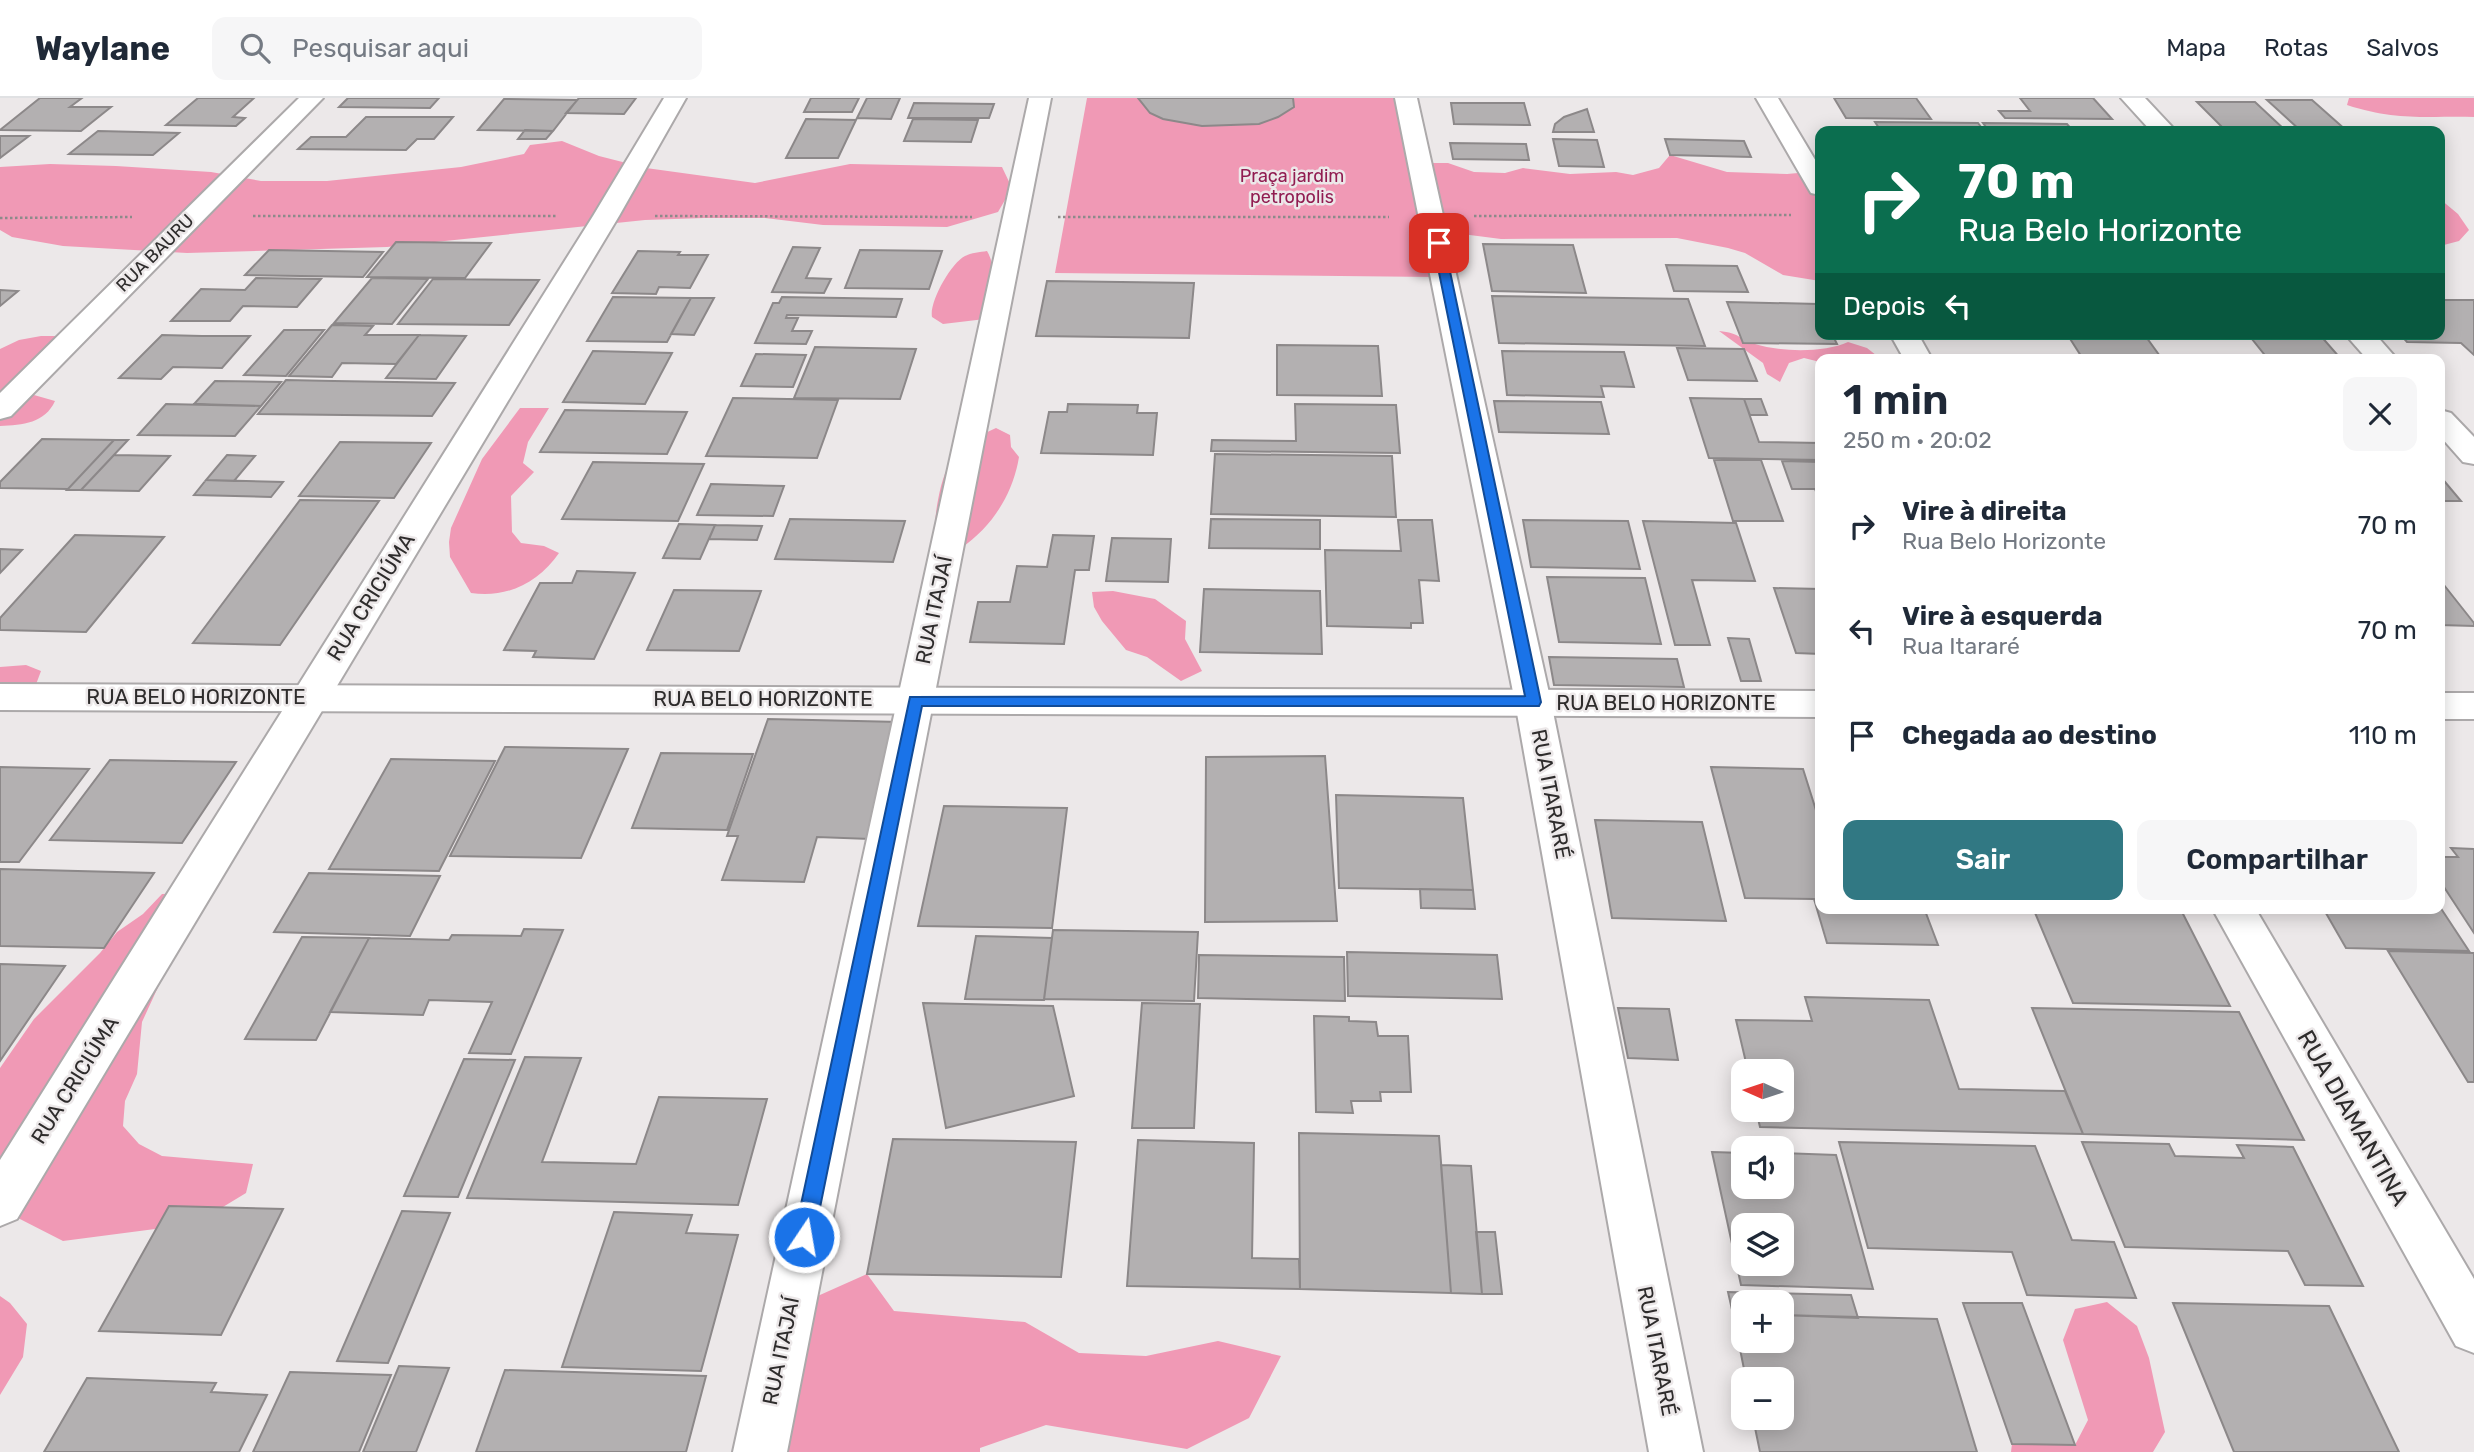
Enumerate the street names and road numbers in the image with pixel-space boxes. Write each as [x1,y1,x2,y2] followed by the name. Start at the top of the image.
[112,210,198,296] street label: RUA BAURU
[321,528,420,665] street label: RUA CRICIÚMA
[910,552,957,666] street label: RUA ITAJAÍ
[86,684,306,709] street label: RUA BELO HORIZONTE
[653,686,873,711] street label: RUA BELO HORIZONTE
[1556,690,1776,715] street label: RUA BELO HORIZONTE
[1527,727,1576,861] street label: RUA ITARARÉ
[25,1011,124,1148] street label: RUA CRICIÚMA
[2291,1025,2415,1211] street label: RUA DIAMANTINA
[1633,1284,1682,1418] street label: RUA ITARARÉ
[757,1293,804,1407] street label: RUA ITAJAÍ

